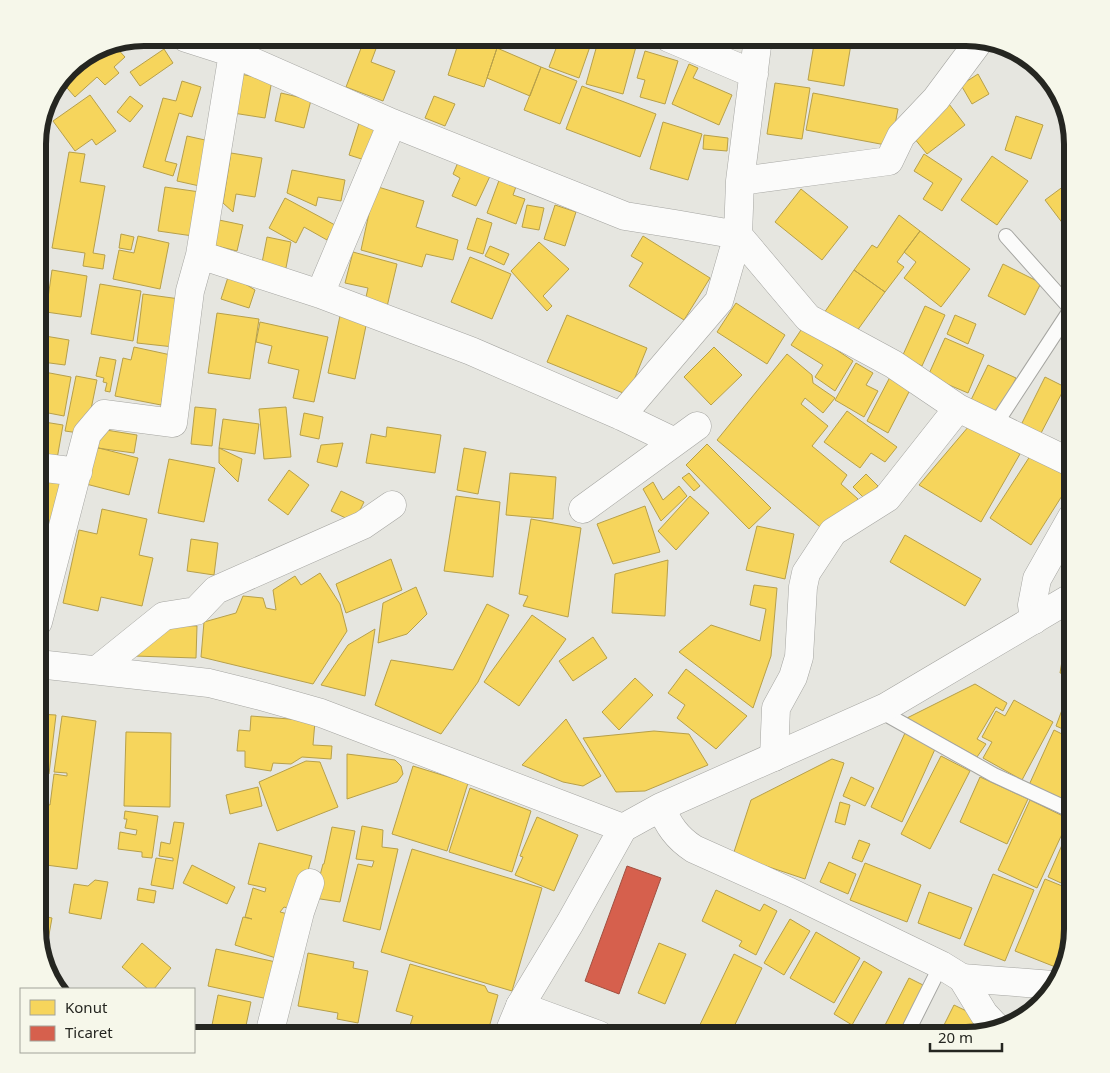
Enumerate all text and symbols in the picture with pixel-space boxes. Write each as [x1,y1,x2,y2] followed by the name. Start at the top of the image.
[20,988,195,1053] legend
[65,997,108,1017] text: Konut
[930,1020,1002,1052] scale bar
[65,1022,113,1042] text: Ticaret
[938,1027,973,1047] text: 20 m

